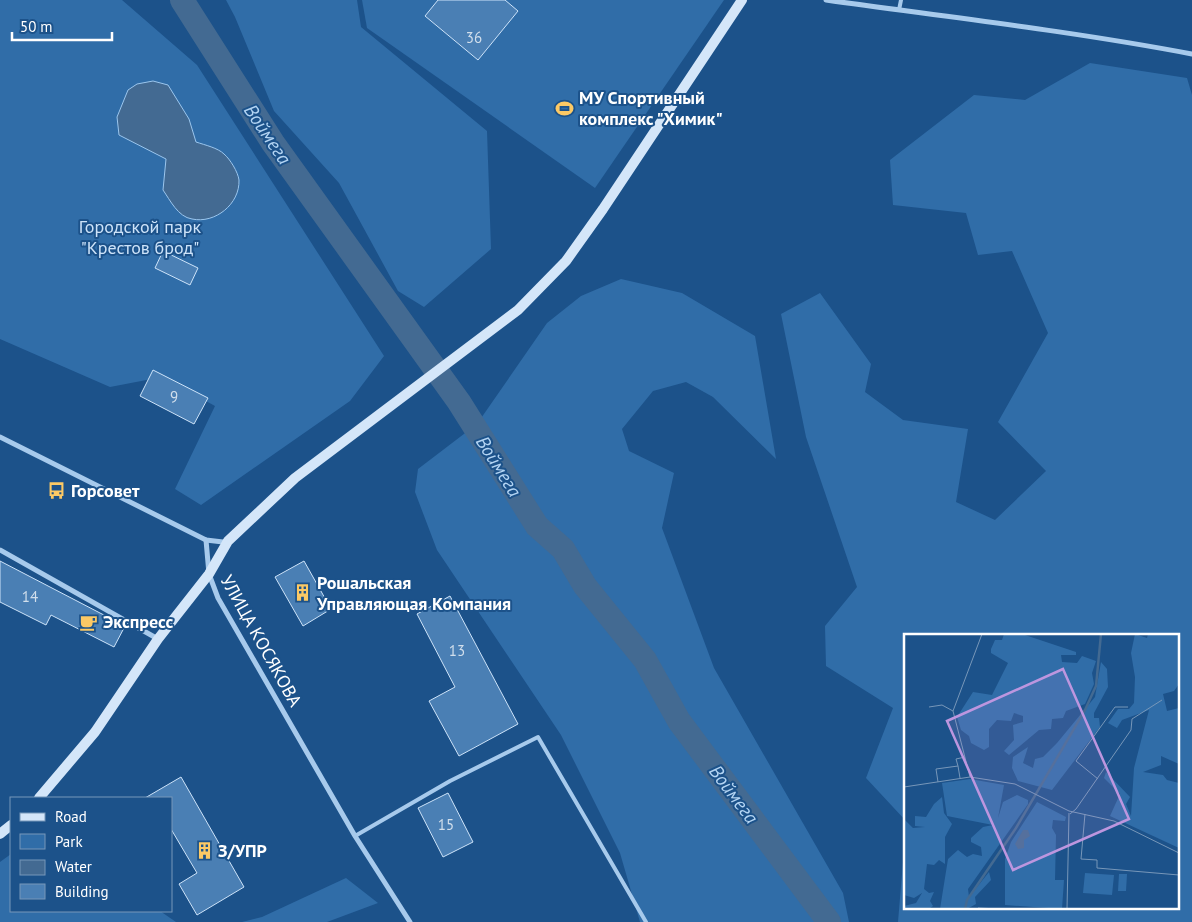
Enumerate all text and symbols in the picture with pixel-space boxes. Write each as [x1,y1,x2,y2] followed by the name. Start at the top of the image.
[12,10,112,42] scale bar
[20,17,53,36] text: 50 m
[466,28,482,47] house number: 36
[579,86,723,130] place label: МУ Спортивный комплекс "Химик"
[555,98,575,118] sports icon: МУ Спортивный комплекс "Химик"
[239,99,297,169] water label: Воймега
[79,215,202,259] park label: Городской парк "Крестов брод"
[170,387,178,406] house number: 9
[471,431,527,502] water label: Воймега
[71,479,140,502] place label: Горсовет
[47,481,67,501] bus stop icon: Горсовет
[216,571,307,711] street label: УЛИЦА КОСЯКОВА
[316,571,511,615] place label: Рошальская Управляющая Компания
[293,583,313,603] building icon: Рошальская Управляющая Компания
[22,587,38,606] house number: 14
[103,610,174,633] place label: Экспресс
[79,612,99,632] cafe icon: Экспресс
[904,634,1180,910] inset map
[449,641,465,660] house number: 13
[704,760,764,829] water label: Воймега
[10,797,172,912] legend
[55,807,87,826] text: Road
[438,815,454,834] house number: 15
[55,832,83,851] text: Park
[218,839,267,862] place label: З/УПР
[194,841,214,861] building icon: З/УПР
[55,857,92,876] text: Water
[55,882,109,901] text: Building

